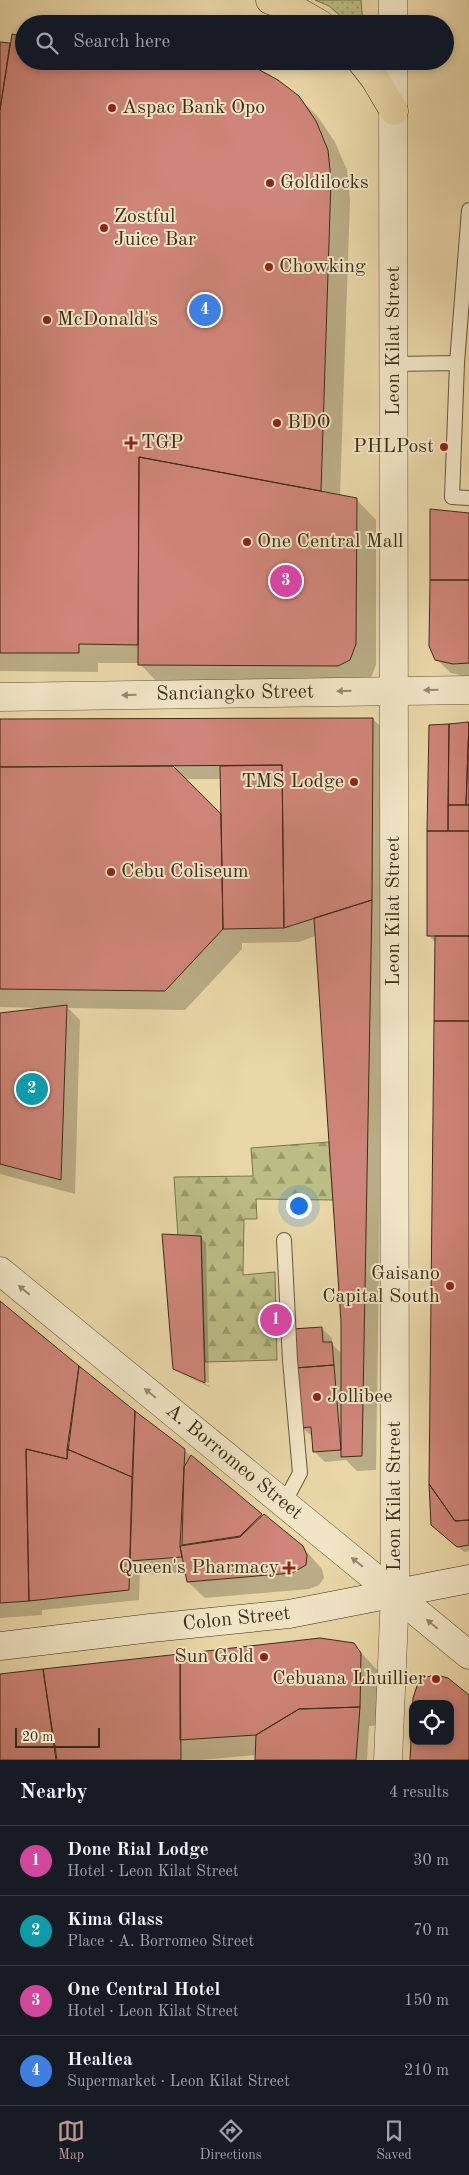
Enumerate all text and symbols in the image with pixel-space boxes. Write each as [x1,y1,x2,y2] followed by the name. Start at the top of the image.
[15,15,454,70] search box
[33,29,61,57] icon: search
[73,33,170,52] text: Search here
[122,98,265,118] place label: Aspac Bank Opo
[106,102,118,114] marker: Aspac Bank Opo
[280,173,369,193] place label: Goldilocks
[264,177,276,189] marker: Goldilocks
[114,207,196,250] place label: Zostful Juice Bar
[98,222,110,234] marker: Zostful Juice Bar
[279,257,366,277] place label: Chowking
[263,261,275,273] marker: Chowking
[384,266,404,416] street label: Leon Kilat Street
[189,291,221,329] pin: 4
[57,310,158,330] place label: McDonald's
[41,314,53,326] marker: McDonald's
[287,413,330,433] place label: BDO
[271,417,283,429] marker: BDO
[141,433,183,453] place label: TGP
[125,437,137,449] marker: TGP
[353,437,434,457] place label: PHLPost
[438,441,450,453] marker: PHLPost
[257,532,404,552] place label: One Central Mall
[241,536,253,548] marker: One Central Mall
[270,562,302,600] pin: 3
[156,682,314,705] street label: Sanciangko Street
[423,686,439,694] one-way arrow
[336,687,352,695] one-way arrow
[121,691,137,699] one-way arrow
[241,772,344,792] place label: TMS Lodge
[348,776,360,788] marker: TMS Lodge
[384,836,404,986] street label: Leon Kilat Street
[121,862,249,882] place label: Cebu Coliseum
[105,866,117,878] marker: Cebu Coliseum
[16,1070,48,1108] pin: 2
[286,1193,312,1219] your location
[322,1264,440,1307] place label: Gaisano Capital South
[444,1280,456,1292] marker: Gaisano Capital South
[18,1285,31,1296] one-way arrow
[260,1301,292,1339] pin: 1
[327,1387,393,1407] place label: Jollibee
[144,1388,156,1399] one-way arrow
[311,1391,323,1403] marker: Jollibee
[161,1401,306,1524] street label: A. Borromeo Street
[385,1421,405,1571] street label: Leon Kilat Street
[351,1557,364,1568] one-way arrow
[118,1558,279,1578] place label: Queen's Pharmacy
[283,1562,295,1574] marker: Queen's Pharmacy
[182,1604,291,1635] street label: Colon Street
[426,1619,438,1630] one-way arrow
[174,1647,254,1667] place label: Sun Gold
[258,1651,270,1663] marker: Sun Gold
[272,1669,426,1689] place label: Cebuana Lhuillier
[430,1673,442,1685] marker: Cebuana Lhuillier
[409,1700,454,1745] map controls
[409,1700,454,1745] button: locate
[15,1725,100,1748] scale bar
[22,1730,53,1744] text: 20 m
[20,1782,88,1803] text: Nearby
[389,1785,449,1801] text: 4 results
[67,1841,209,1860] text: Done Rial Lodge
[31,1853,41,1869] text: 1
[413,1853,449,1869] text: 30 m
[67,1864,239,1880] text: Hotel · Leon Kilat Street
[67,1911,163,1930] text: Kima Glass
[31,1923,41,1939] text: 2
[413,1923,449,1939] text: 70 m
[67,1934,254,1950] text: Place · A. Borromeo Street
[67,1981,220,2000] text: One Central Hotel
[31,1993,41,2009] text: 3
[404,1993,449,2009] text: 150 m
[67,2004,239,2020] text: Hotel · Leon Kilat Street
[67,2051,133,2070] text: Healtea
[31,2063,41,2079] text: 4
[404,2063,449,2079] text: 210 m
[67,2074,290,2090] text: Supermarket · Leon Kilat Street
[57,2117,85,2164] tab: Map
[200,2117,262,2164] tab: Directions
[376,2117,412,2164] tab: Saved

